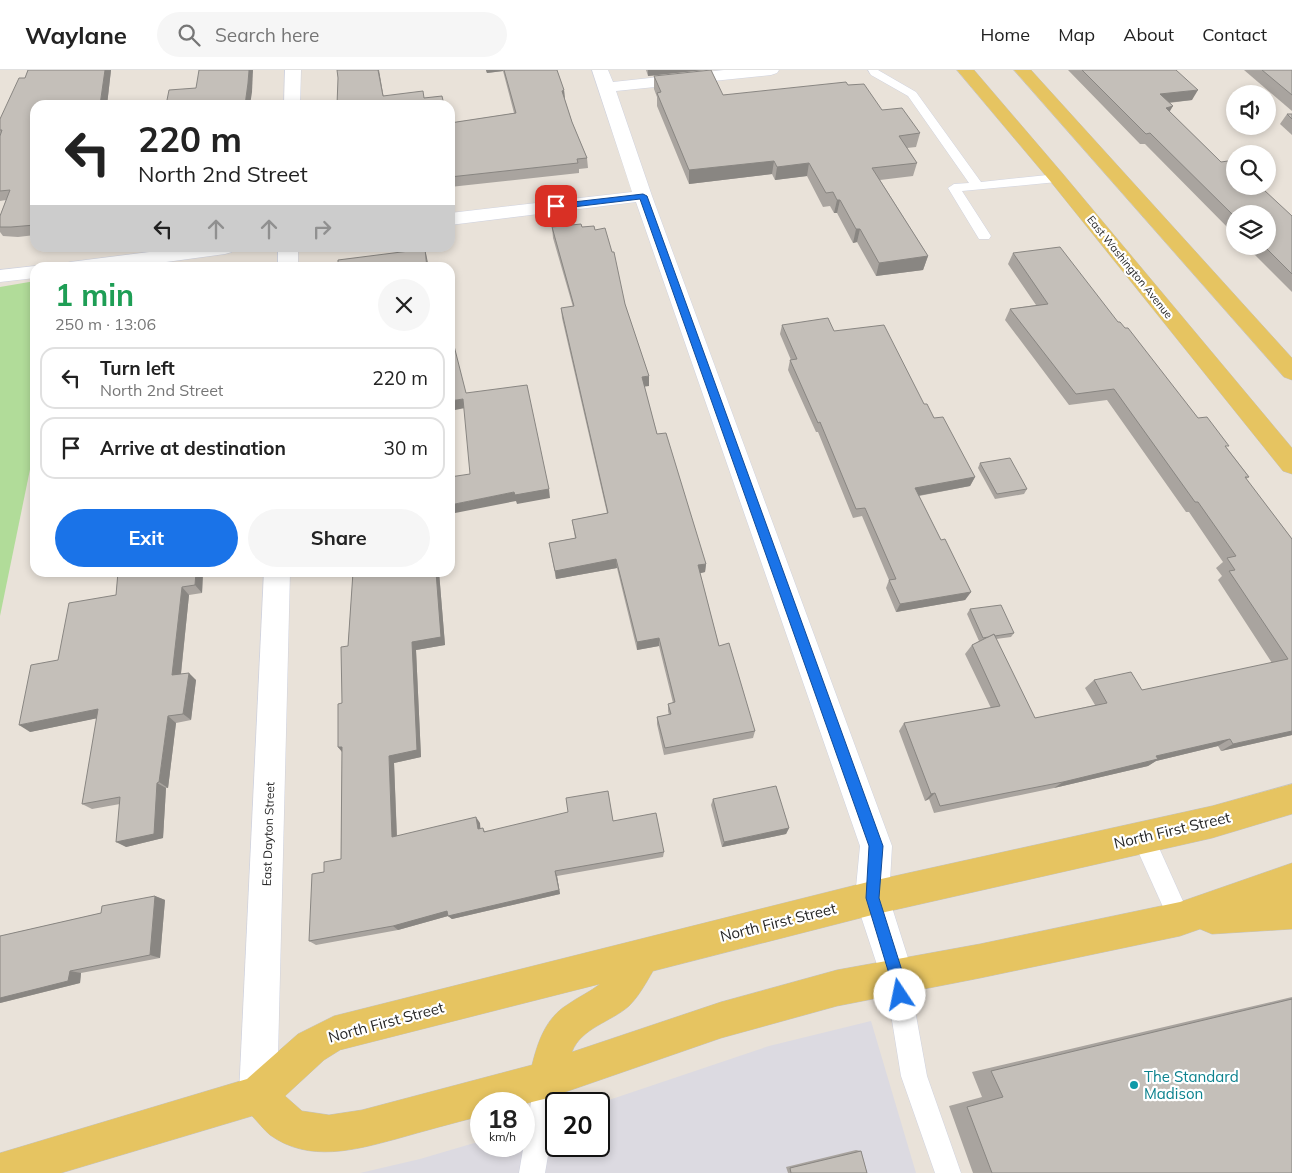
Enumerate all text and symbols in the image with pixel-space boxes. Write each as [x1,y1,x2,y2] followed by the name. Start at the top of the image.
[157,12,507,57] search box
[25,20,127,50] text: Waylane
[175,21,203,49] icon: search
[215,23,319,47] text: Search here
[980,23,1030,46] text: Home
[1058,23,1095,46] text: Map
[1123,23,1174,46] text: About
[1202,23,1267,46] text: Contact
[1226,85,1276,255] map controls
[1226,85,1276,135] button: sound
[138,117,242,161] text: 220 m
[55,120,120,185] icon: left
[1226,145,1276,195] button: search
[138,160,308,188] text: North 2nd Street
[535,185,577,227] pin
[542,192,570,220] icon: arrive
[1226,205,1276,255] button: layers
[1084,213,1176,321] street label: East Washington Avenue
[149,215,177,243] icon: left
[202,215,230,243] icon: ahead
[255,215,283,243] icon: ahead
[308,215,336,243] icon: right
[55,276,134,314] text: 1 min
[378,279,430,331] button: close
[55,314,156,334] text: 250 m · 13:06
[100,356,175,380] text: Turn left
[57,364,85,392] icon: left
[372,366,428,390] text: 220 m
[100,380,223,400] text: North 2nd Street
[57,434,85,462] icon: arrive
[100,436,286,460] text: Arrive at destination
[384,436,428,460] text: 30 m
[55,509,238,567] button: Exit
[248,509,430,567] button: Share
[259,782,277,886] street label: East Dayton Street
[1112,807,1232,853] street label: North First Street
[718,898,838,946] street label: North First Street
[873,968,925,1020] position arrow
[326,997,446,1047] street label: North First Street
[1144,1067,1239,1103] place label: The Standard Madison
[1128,1079,1140,1091] marker: The Standard Madison
[545,1092,610,1157] speed limit sign: 20
[487,1103,518,1134] text: 18
[489,1129,516,1144] text: km/h

